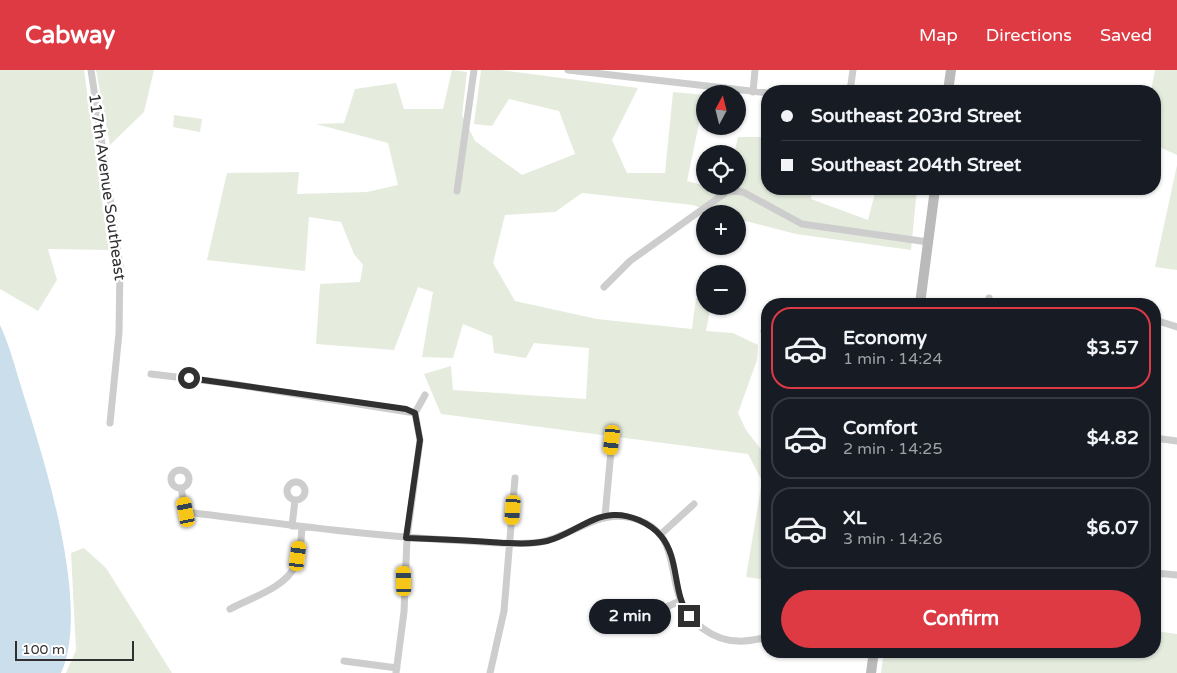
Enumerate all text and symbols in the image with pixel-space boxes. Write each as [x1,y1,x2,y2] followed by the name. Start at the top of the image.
[25,21,115,50] text: Cabway
[919,24,958,46] text: Map
[986,24,1072,46] text: Directions
[1100,24,1152,46] text: Saved
[696,85,746,135] north arrow
[696,85,746,315] map controls
[84,92,130,282] street label: 117th Avenue Southeast
[811,105,1021,127] text: Southeast 203rd Street
[696,145,746,195] button: locate
[811,154,1021,176] text: Southeast 204th Street
[696,205,746,255] button: +
[696,265,746,315] button: −
[783,326,828,371] icon: car
[843,327,927,349] text: Economy
[1087,337,1139,359] text: $3.57
[843,349,942,369] text: 1 min · 14:24
[178,367,200,389] route start
[783,416,828,461] icon: car
[843,417,917,439] text: Comfort
[602,424,621,456] car
[1087,427,1139,449] text: $4.82
[843,439,942,459] text: 2 min · 14:25
[504,495,521,525] car
[175,496,196,528] car
[783,506,828,551] icon: car
[843,507,867,529] text: XL
[1087,517,1139,539] text: $6.07
[843,529,942,549] text: 3 min · 14:26
[288,540,307,572] car
[396,566,411,596] car
[781,590,1141,648] button: Confirm
[589,598,672,634] callout: 2 min
[678,605,700,627] route end
[609,606,651,626] text: 2 min
[15,638,134,661] scale bar
[22,641,65,658] text: 100 m

